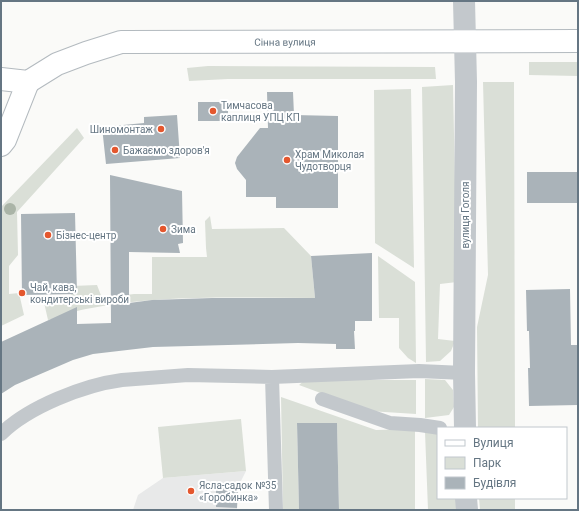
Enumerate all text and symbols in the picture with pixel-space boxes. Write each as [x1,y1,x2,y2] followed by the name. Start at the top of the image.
[254,37,316,48] street label: Сінна вулиця
[221,100,300,123] place label: Тимчасова каплиця УПЦ КП
[208,106,218,116] marker: Тимчасова каплиця УПЦ КП
[90,124,153,135] place label: Шиномонтаж
[156,124,166,134] marker: Шиномонтаж
[110,145,120,155] marker: Бажаємо здоров'я
[123,145,210,156] place label: Бажаємо здоров'я
[295,149,364,172] place label: Храм Миколая Чудотворця
[282,155,292,165] marker: Храм Миколая Чудотворця
[460,181,471,249] street label: вулиця Гоголя
[158,224,168,234] marker: Зима
[171,224,196,235] place label: Зима
[43,230,53,240] marker: Бізнес-центр
[56,230,117,241] place label: Бізнес-центр
[30,282,129,305] place label: Чай, кава, кондитерські вироби
[17,288,27,298] marker: Чай, кава, кондитерські вироби
[437,427,567,499] legend
[473,436,514,450] text: Вулиця
[473,456,502,470] text: Парк
[473,476,516,490] text: Будівля
[199,480,277,503] place label: Ясла-садок №35 «Горобинка»
[186,486,196,496] marker: Ясла-садок №35 «Горобинка»

